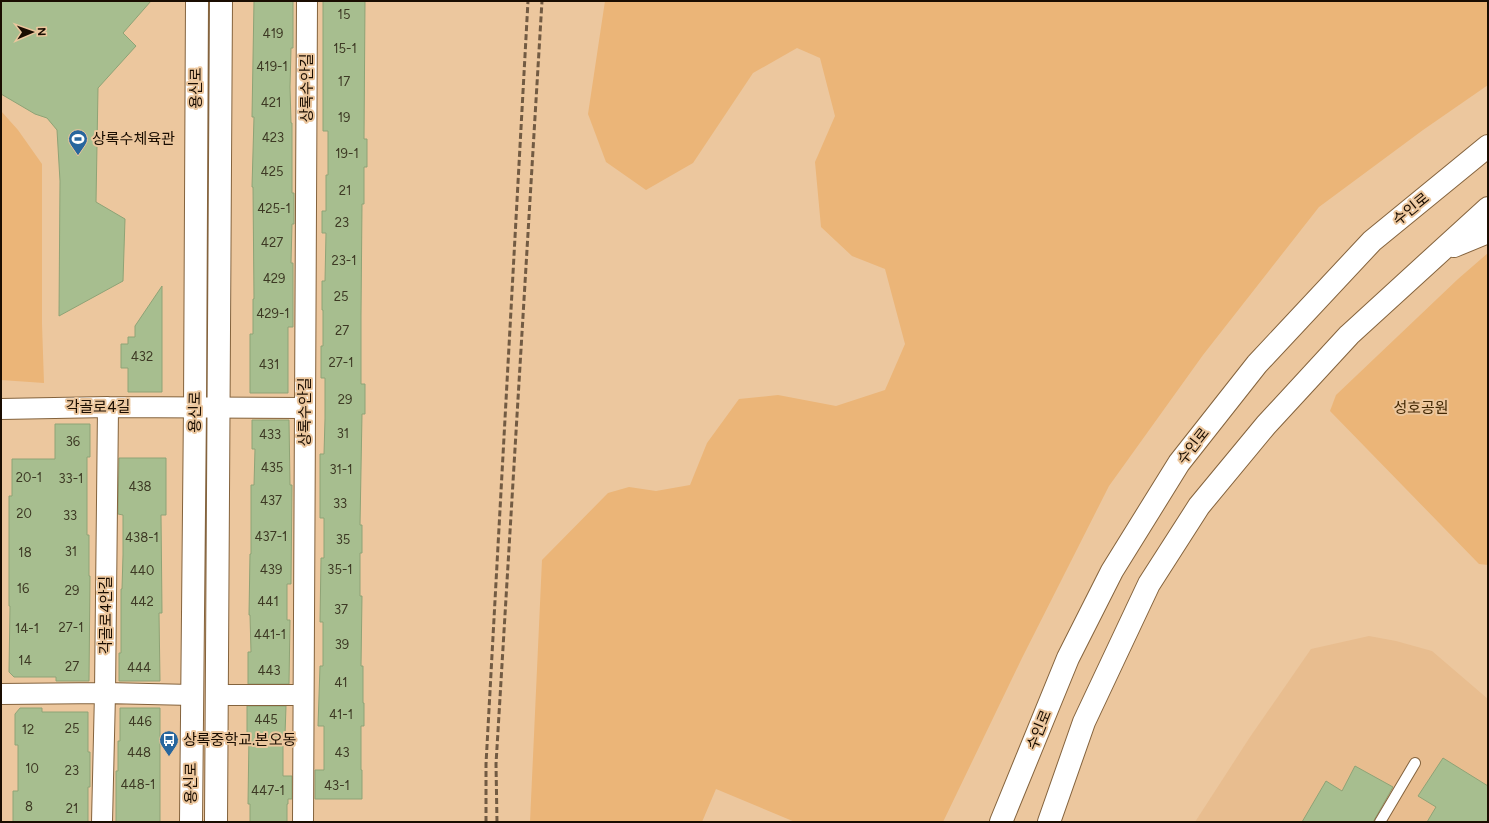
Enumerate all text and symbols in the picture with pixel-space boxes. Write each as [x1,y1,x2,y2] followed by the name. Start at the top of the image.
[338,7,350,22] house number: 15
[12,12,52,52] north arrow
[263,26,283,41] house number: 419
[35,27,48,36] text: N
[333,41,357,56] house number: 15-1
[298,53,316,123] street label: 상록수안길
[256,59,288,74] house number: 419-1
[187,67,205,109] street label: 용신로
[338,74,350,89] house number: 17
[261,95,281,110] house number: 421
[338,110,350,125] house number: 19
[67,128,89,156] sports icon: 상록수체육관
[92,130,175,148] place label: 상록수체육관
[262,130,284,145] house number: 423
[335,146,359,161] house number: 19-1
[261,164,283,179] house number: 425
[339,183,351,198] house number: 21
[1389,189,1433,229] street label: 수인로
[257,201,291,216] house number: 425-1
[335,215,349,230] house number: 23
[261,235,283,250] house number: 427
[331,253,357,268] house number: 23-1
[263,271,285,286] house number: 429
[334,289,348,304] house number: 25
[256,306,290,321] house number: 429-1
[335,323,349,338] house number: 27
[131,349,153,364] house number: 432
[328,355,354,370] house number: 27-1
[259,357,279,372] house number: 431
[296,377,314,447] street label: 상록수안길
[186,391,204,433] street label: 용신로
[338,392,352,407] house number: 29
[66,398,130,416] street label: 각골로4길
[1393,399,1449,417] park label: 성호공원
[1173,424,1213,468] street label: 수인로
[337,426,349,441] house number: 31
[259,427,281,442] house number: 433
[66,434,80,449] house number: 36
[261,460,283,475] house number: 435
[329,462,353,477] house number: 31-1
[16,470,42,485] house number: 20-1
[59,471,83,486] house number: 33-1
[128,479,152,494] house number: 438
[260,493,282,508] house number: 437
[333,496,347,511] house number: 33
[16,506,32,521] house number: 20
[63,508,77,523] house number: 33
[255,529,287,544] house number: 437-1
[125,530,159,545] house number: 438-1
[336,532,350,547] house number: 35
[65,544,77,559] house number: 31
[18,545,32,560] house number: 18
[260,562,282,577] house number: 439
[327,562,353,577] house number: 35-1
[130,563,154,578] house number: 440
[97,576,115,654] street label: 각골로4안길
[17,581,29,596] house number: 16
[65,583,79,598] house number: 29
[130,594,154,609] house number: 442
[257,594,279,609] house number: 441
[334,602,348,617] house number: 37
[58,620,84,635] house number: 27-1
[15,621,39,636] house number: 14-1
[254,627,286,642] house number: 441-1
[335,637,349,652] house number: 39
[18,653,32,668] house number: 14
[65,659,79,674] house number: 27
[127,660,151,675] house number: 444
[257,663,281,678] house number: 443
[334,675,348,690] house number: 41
[329,707,353,722] house number: 41-1
[1023,707,1055,753] street label: 수인로
[254,712,278,727] house number: 445
[128,714,152,729] house number: 446
[65,721,79,736] house number: 25
[22,722,34,737] house number: 12
[158,729,180,757] bus stop icon: 상록중학교.본오동
[183,731,297,749] place label: 상록중학교.본오동
[127,745,151,760] house number: 448
[334,745,350,760] house number: 43
[25,761,39,776] house number: 10
[182,762,200,804] street label: 용신로
[65,763,79,778] house number: 23
[121,777,155,792] house number: 448-1
[324,778,350,793] house number: 43-1
[251,783,285,798] house number: 447-1
[25,799,33,814] house number: 8
[66,801,78,816] house number: 21

